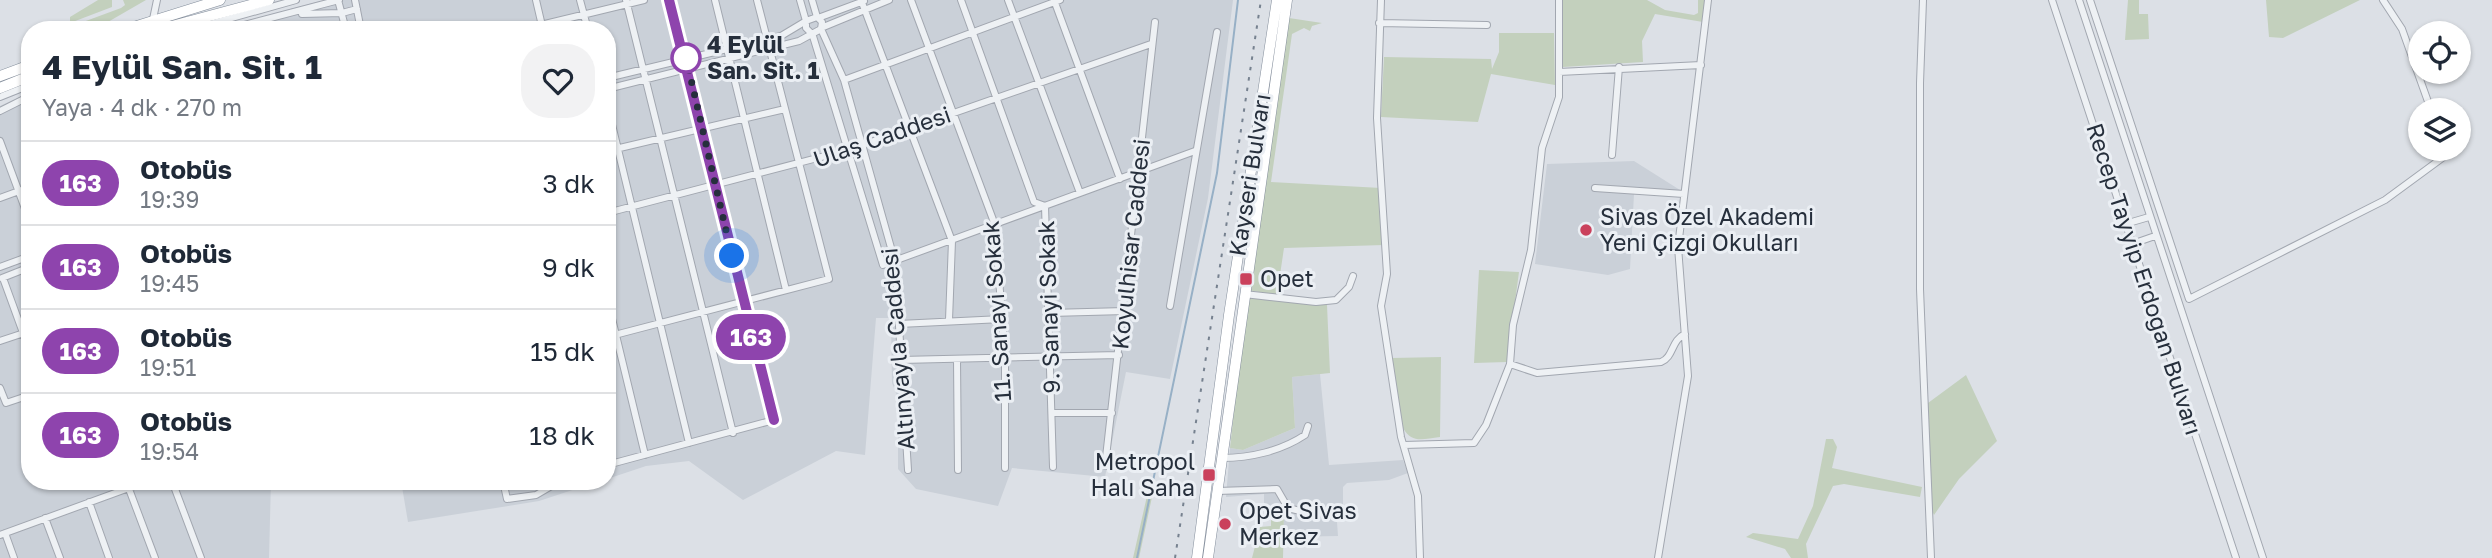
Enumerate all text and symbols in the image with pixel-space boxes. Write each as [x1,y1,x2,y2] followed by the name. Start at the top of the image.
[2408,21,2471,161] map controls
[2408,21,2471,84] button: locate
[707,30,819,84] place label: 4 Eylül San. Sit. 1
[671,43,701,73] marker: 4 Eylül San. Sit. 1
[521,44,595,118] button: heart
[42,47,322,86] text: 4 Eylül San. Sit. 1
[1222,92,1276,258] street label: Kayseri Bulvarı
[42,93,242,121] text: Yaya · 4 dk · 270 m
[2408,98,2471,161] button: layers
[809,99,954,173] street label: Ulaş Caddesi
[2081,119,2209,438] street label: Recep Tayyip Erdoğan Bulvarı
[1105,137,1155,351] street label: Koyulhisar Caddesi
[140,154,232,185] text: Otobüs
[59,168,102,197] text: 163
[543,168,595,199] text: 3 dk
[140,185,199,213] text: 19:39
[1600,202,1814,256] place label: Sivas Özel Akademi Yeni Çizgi Okulları
[976,220,1016,403] street label: 11. Sanayi Sokak
[1031,220,1065,394] street label: 9. Sanayi Sokak
[1578,222,1594,238] marker: Sivas Özel Akademi Yeni Çizgi Okulları
[140,238,232,269] text: Otobüs
[714,238,749,273] your location
[874,247,920,452] street label: Altınyayla Caddesi
[59,252,102,281] text: 163
[542,252,595,283] text: 9 dk
[1260,264,1314,292] place label: Opet
[140,269,199,297] text: 19:45
[1238,271,1254,287] marker: Opet
[711,314,791,360] line badge: 163
[140,322,232,353] text: Otobüs
[730,322,772,351] text: 163
[59,336,102,365] text: 163
[530,336,595,367] text: 15 dk
[140,353,196,381] text: 19:51
[140,406,232,437] text: Otobüs
[59,420,102,449] text: 163
[529,420,595,451] text: 18 dk
[140,437,199,465] text: 19:54
[1090,447,1195,501] place label: Metropol Halı Saha
[1201,467,1217,483] marker: Metropol Halı Saha
[1239,496,1357,550] place label: Opet Sivas Merkez
[1217,516,1233,532] marker: Opet Sivas Merkez

